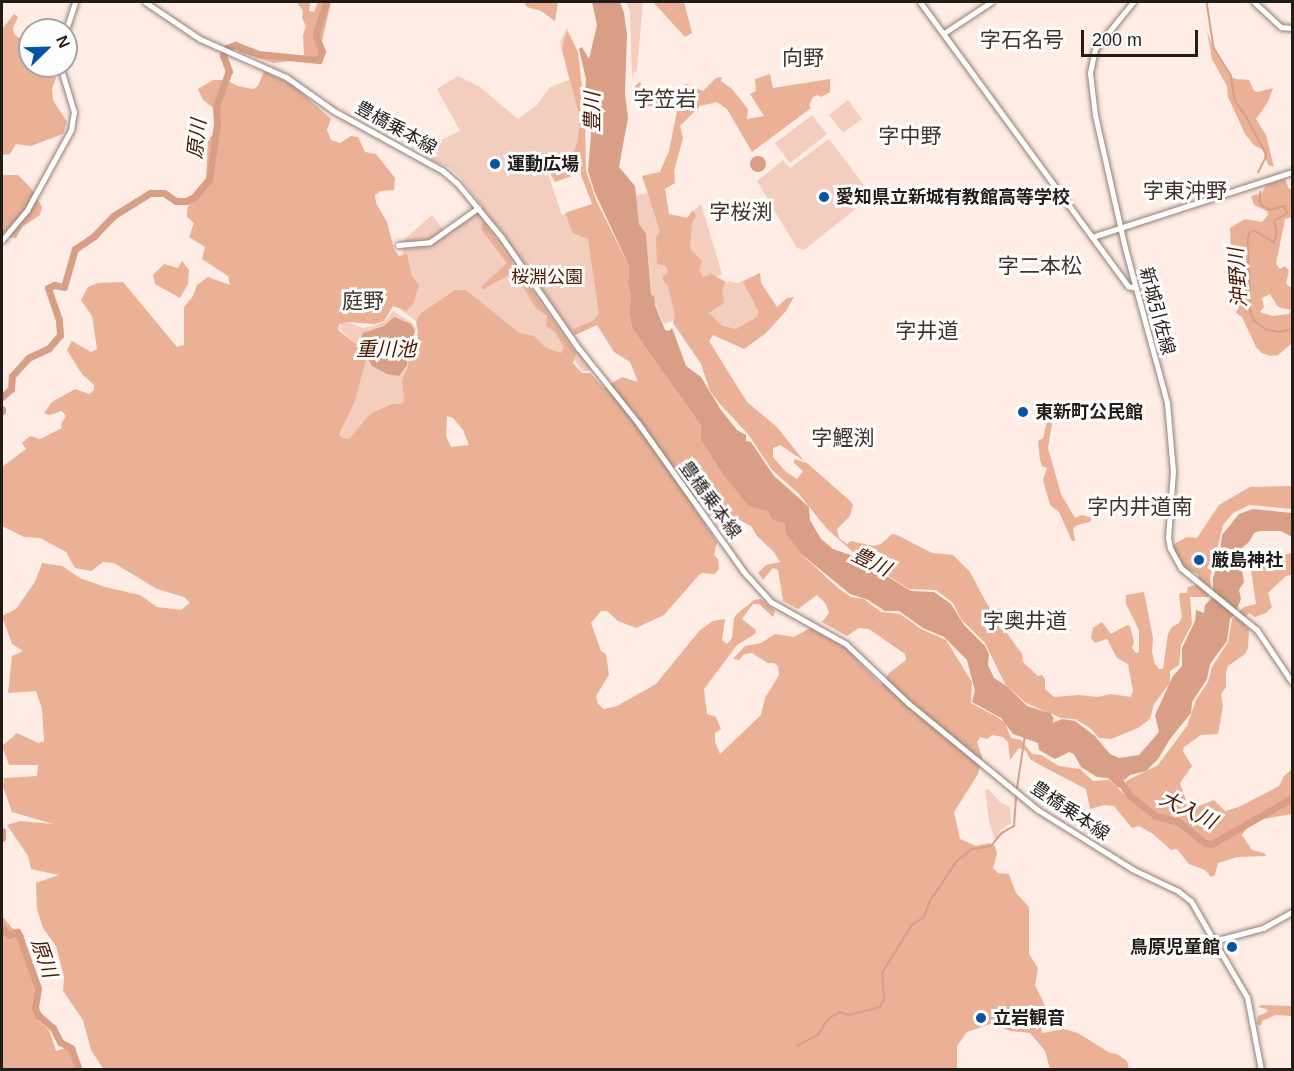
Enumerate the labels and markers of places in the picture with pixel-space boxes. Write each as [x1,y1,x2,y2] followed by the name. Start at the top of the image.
[507,153,579,175] place label: 運動広場
[488,157,502,171] marker: 運動広場
[836,186,1070,208] place label: 愛知県立新城有教館高等学校
[817,190,831,204] marker: 愛知県立新城有教館高等学校
[1035,401,1143,423] place label: 東新町公民館
[1016,405,1030,419] marker: 東新町公民館
[1211,549,1283,571] place label: 厳島神社
[1192,553,1206,567] marker: 厳島神社
[1130,936,1220,958] place label: 鳥原児童館
[1225,940,1239,954] marker: 鳥原児童館
[993,1007,1065,1029] place label: 立岩観音
[974,1011,988,1025] marker: 立岩観音

